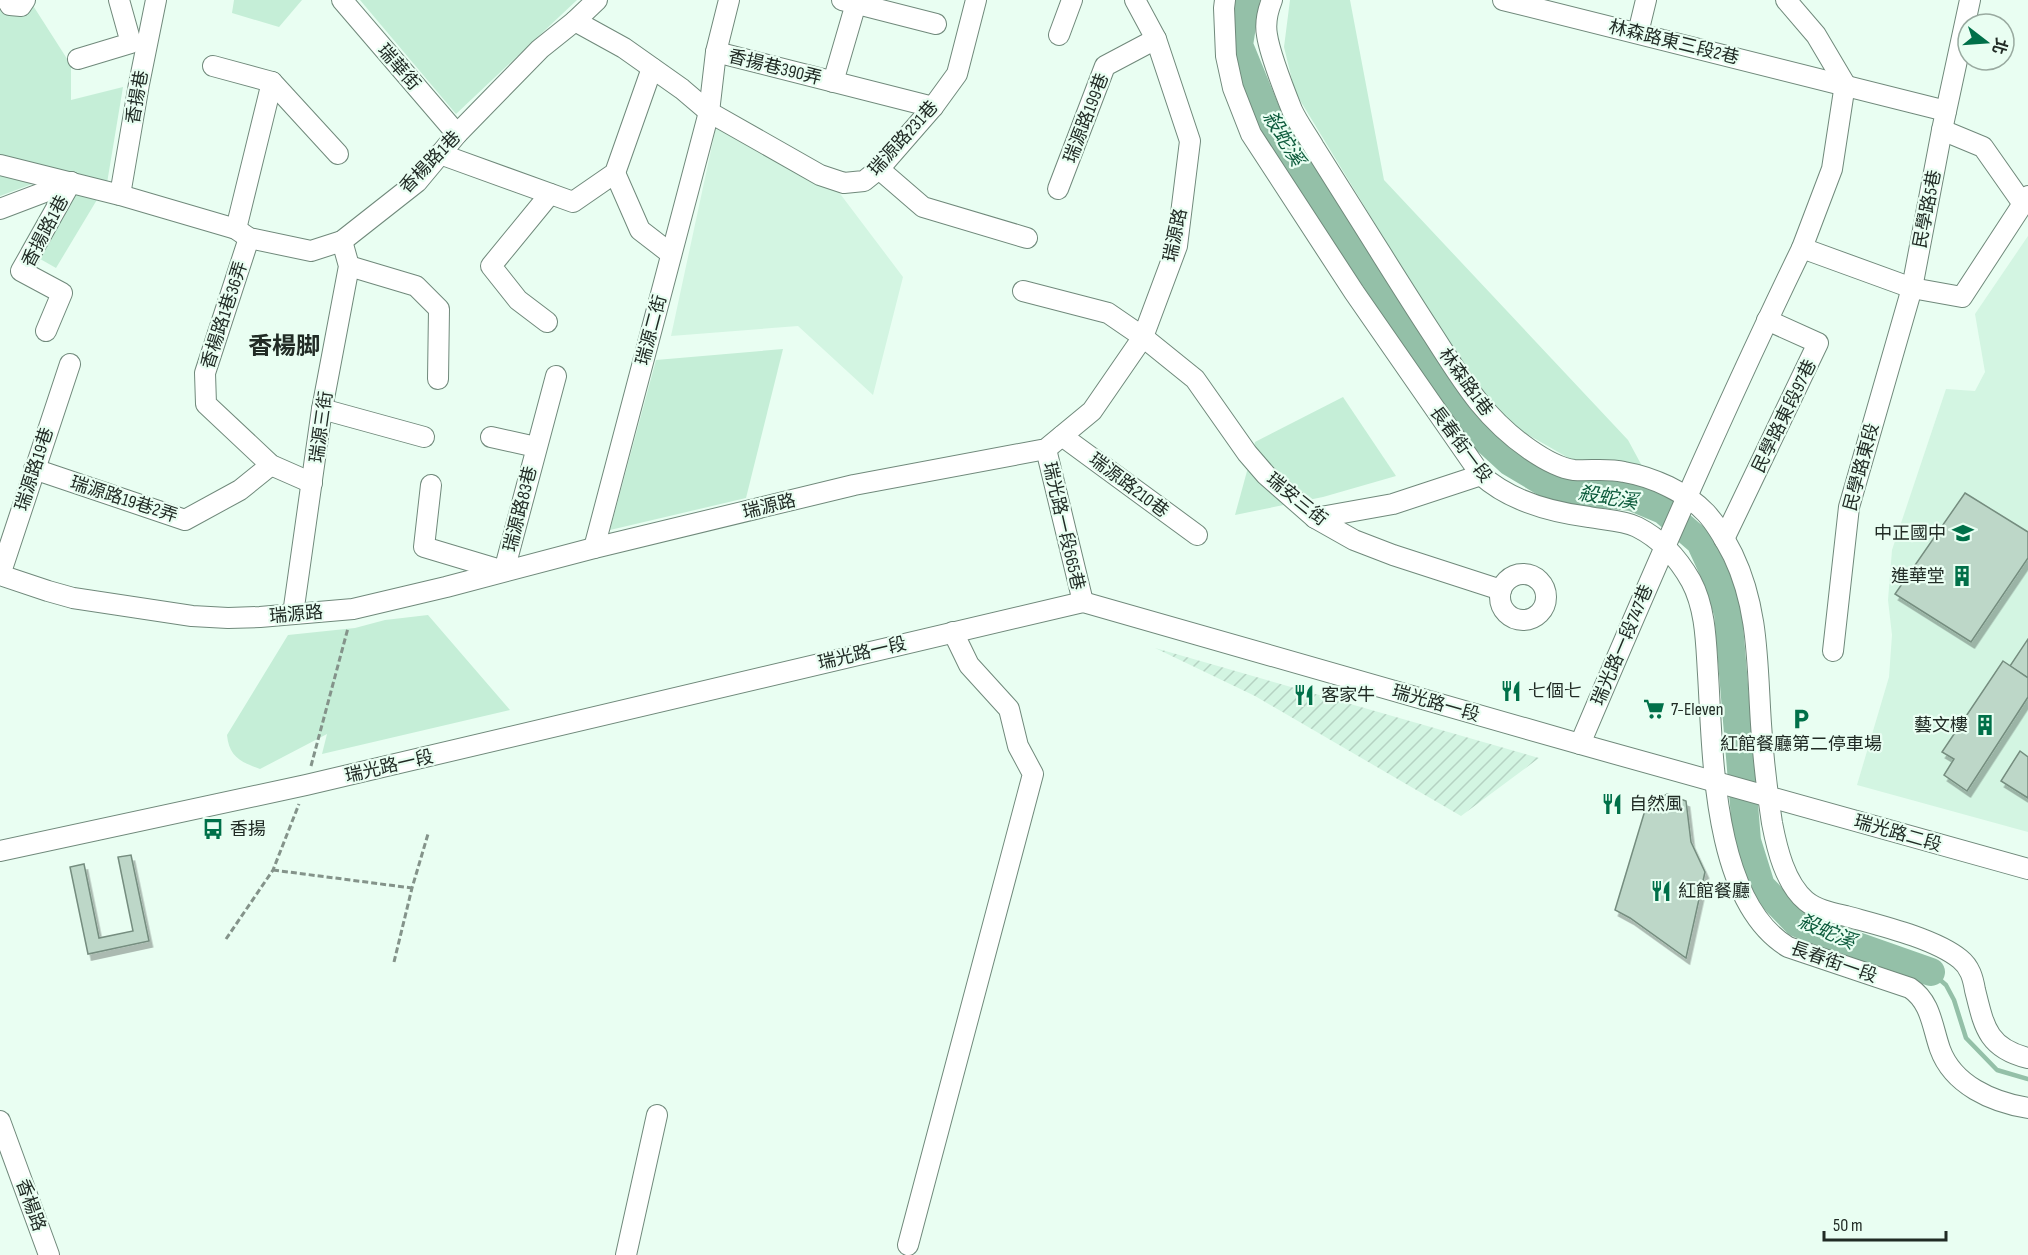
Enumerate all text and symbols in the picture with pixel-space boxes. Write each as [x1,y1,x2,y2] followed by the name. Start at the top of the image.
[1956,12,2016,72] north arrow
[1607,16,1741,69] street label: 林森路東三段2巷
[1987,36,2010,56] text: 北
[373,40,424,95] street label: 瑞華街
[726,46,824,89] street label: 香揚巷390弄
[122,69,153,125] street label: 香揚巷
[1060,70,1113,166] street label: 瑞源路199巷
[864,97,942,180] street label: 瑞源路231巷
[1257,107,1310,173] water label: 殺蛇溪
[396,127,465,198] street label: 香楊路1巷
[1910,168,1945,250] street label: 民學路5巷
[18,192,73,271] street label: 香揚路1巷
[1160,207,1191,264] street label: 瑞源路
[197,259,252,372] street label: 香楊路1巷36弄
[632,293,671,368] street label: 瑞源二街
[248,332,320,361] district label: 香楊脚
[1434,344,1497,420] street label: 林森路1巷
[1748,356,1821,476] street label: 民學路東段97巷
[306,390,337,464] street label: 瑞源三街
[1425,402,1496,487] street label: 長春街一段
[1840,421,1883,513] street label: 民學路東段
[11,425,58,513] street label: 瑞源路19巷
[1085,449,1172,522] street label: 瑞源路210巷
[1039,460,1088,592] street label: 瑞光路一段665巷
[500,464,541,554] street label: 瑞源路83巷
[1262,469,1331,530] street label: 瑞安三街
[67,472,180,527] street label: 瑞源路19巷2弄
[1576,481,1642,515] water label: 殺蛇溪
[740,490,798,523] street label: 瑞源路
[1951,521,1975,545] school or university icon: 中正國中
[1874,523,1946,544] place label: 中正國中
[1950,564,1974,588] building icon: 進華堂
[1891,566,1945,587] place label: 進華堂
[1588,582,1657,709] street label: 瑞光路一段747巷
[268,602,324,627] street label: 瑞源路
[816,633,908,674] street label: 瑞光路一段
[1499,679,1523,703] restaurant icon: 七個七
[1390,681,1482,726] street label: 瑞光路一段
[1528,681,1582,702] place label: 七個七
[1292,683,1316,707] restaurant icon: 客家牛
[1321,685,1375,706] place label: 客家牛
[1642,697,1666,721] supermarket icon: 7-Eleven
[1671,699,1724,720] place label: 7-Eleven
[1789,707,1813,731] parking icon: 紅館餐廳第二停車場
[1973,713,1997,737] building icon: 藝文樓
[1914,715,1968,736] place label: 藝文樓
[1720,734,1882,755] place label: 紅館餐廳第二停車場
[343,746,435,787] street label: 瑞光路一段
[1600,792,1624,816] restaurant icon: 自然風
[1629,794,1683,815] place label: 自然風
[1852,811,1944,856] street label: 瑞光路二段
[201,817,225,841] bus stop icon: 香揚
[230,819,266,840] place label: 香揚
[1649,879,1673,903] restaurant icon: 紅館餐廳
[1678,881,1750,902] place label: 紅館餐廳
[1794,909,1862,956] water label: 殺蛇溪
[1788,938,1880,987] street label: 長春街一段
[11,1176,50,1234] street label: 香楊路
[1824,1204,1946,1242] scale bar
[1833,1215,1863,1236] text: 50 m

